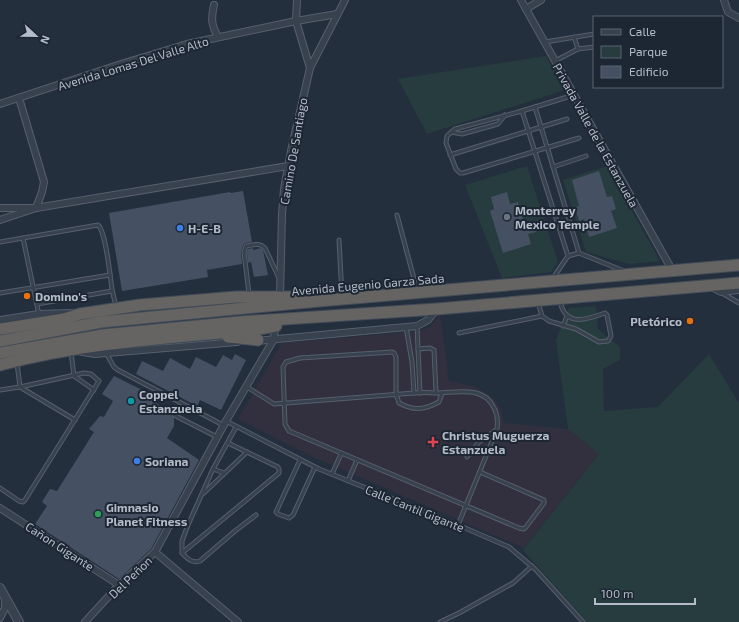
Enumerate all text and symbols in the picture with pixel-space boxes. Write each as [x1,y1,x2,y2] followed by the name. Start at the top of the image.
[16,16,56,56] north arrow
[593,16,723,88] legend
[629,24,656,38] text: Calle
[56,33,210,93] street label: Avenida Lomas Del Valle Alto
[38,34,53,46] text: N
[629,44,667,58] text: Parque
[550,60,642,210] street label: Privada Valle de la Estanzuela
[629,64,669,78] text: Edificio
[277,96,309,206] street label: Camino De Santiago
[515,203,600,231] place label: Monterrey Mexico Temple
[502,212,512,222] marker: Monterrey Mexico Temple
[188,221,221,235] place label: H-E-B
[175,223,185,233] marker: H-E-B
[291,270,445,298] street label: Avenida Eugenio Garza Sada
[35,289,87,303] place label: Domino's
[22,291,32,301] marker: Domino's
[630,314,682,328] place label: Pletórico
[685,316,695,326] marker: Pletórico
[139,387,202,415] place label: Coppel Estanzuela
[126,396,136,406] marker: Coppel Estanzuela
[442,428,549,456] place label: Christus Muguerza Estanzuela
[427,436,439,448] marker: Christus Muguerza Estanzuela
[145,454,189,468] place label: Soriana
[132,456,142,466] marker: Soriana
[364,482,466,534] street label: Calle Cantil Gigante
[106,500,187,528] place label: Gimnasio Planet Fitness
[93,509,103,519] marker: Gimnasio Planet Fitness
[23,519,97,573] street label: Cañon Gigante
[106,553,155,601] street label: Del Peñon
[595,580,695,606] scale bar
[601,586,633,600] text: 100 m

